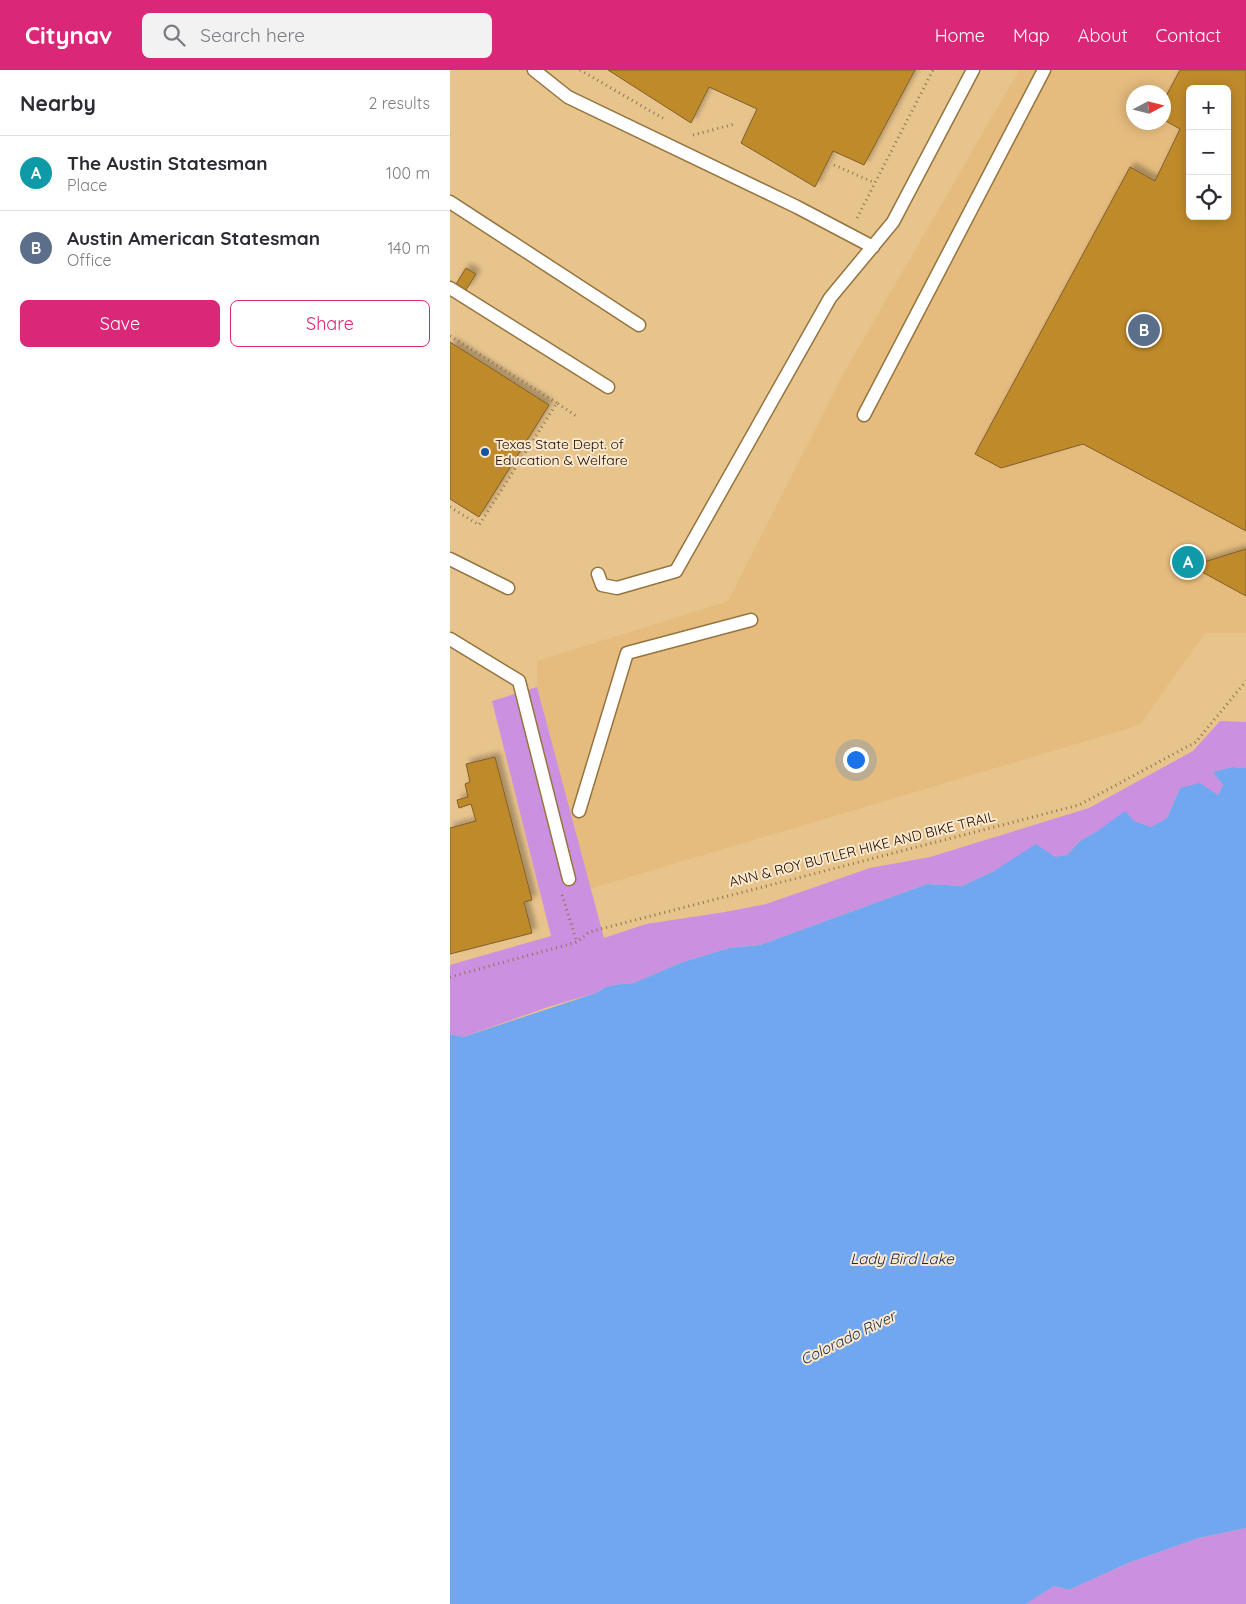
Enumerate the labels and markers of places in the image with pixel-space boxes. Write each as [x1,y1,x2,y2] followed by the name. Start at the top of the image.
[1128,311,1160,349] pin: B
[495,435,628,469] place label: Texas State Dept. of Education & Welfare
[479,446,491,458] marker: Texas State Dept. of Education & Welfare
[1172,543,1204,581] pin: A

